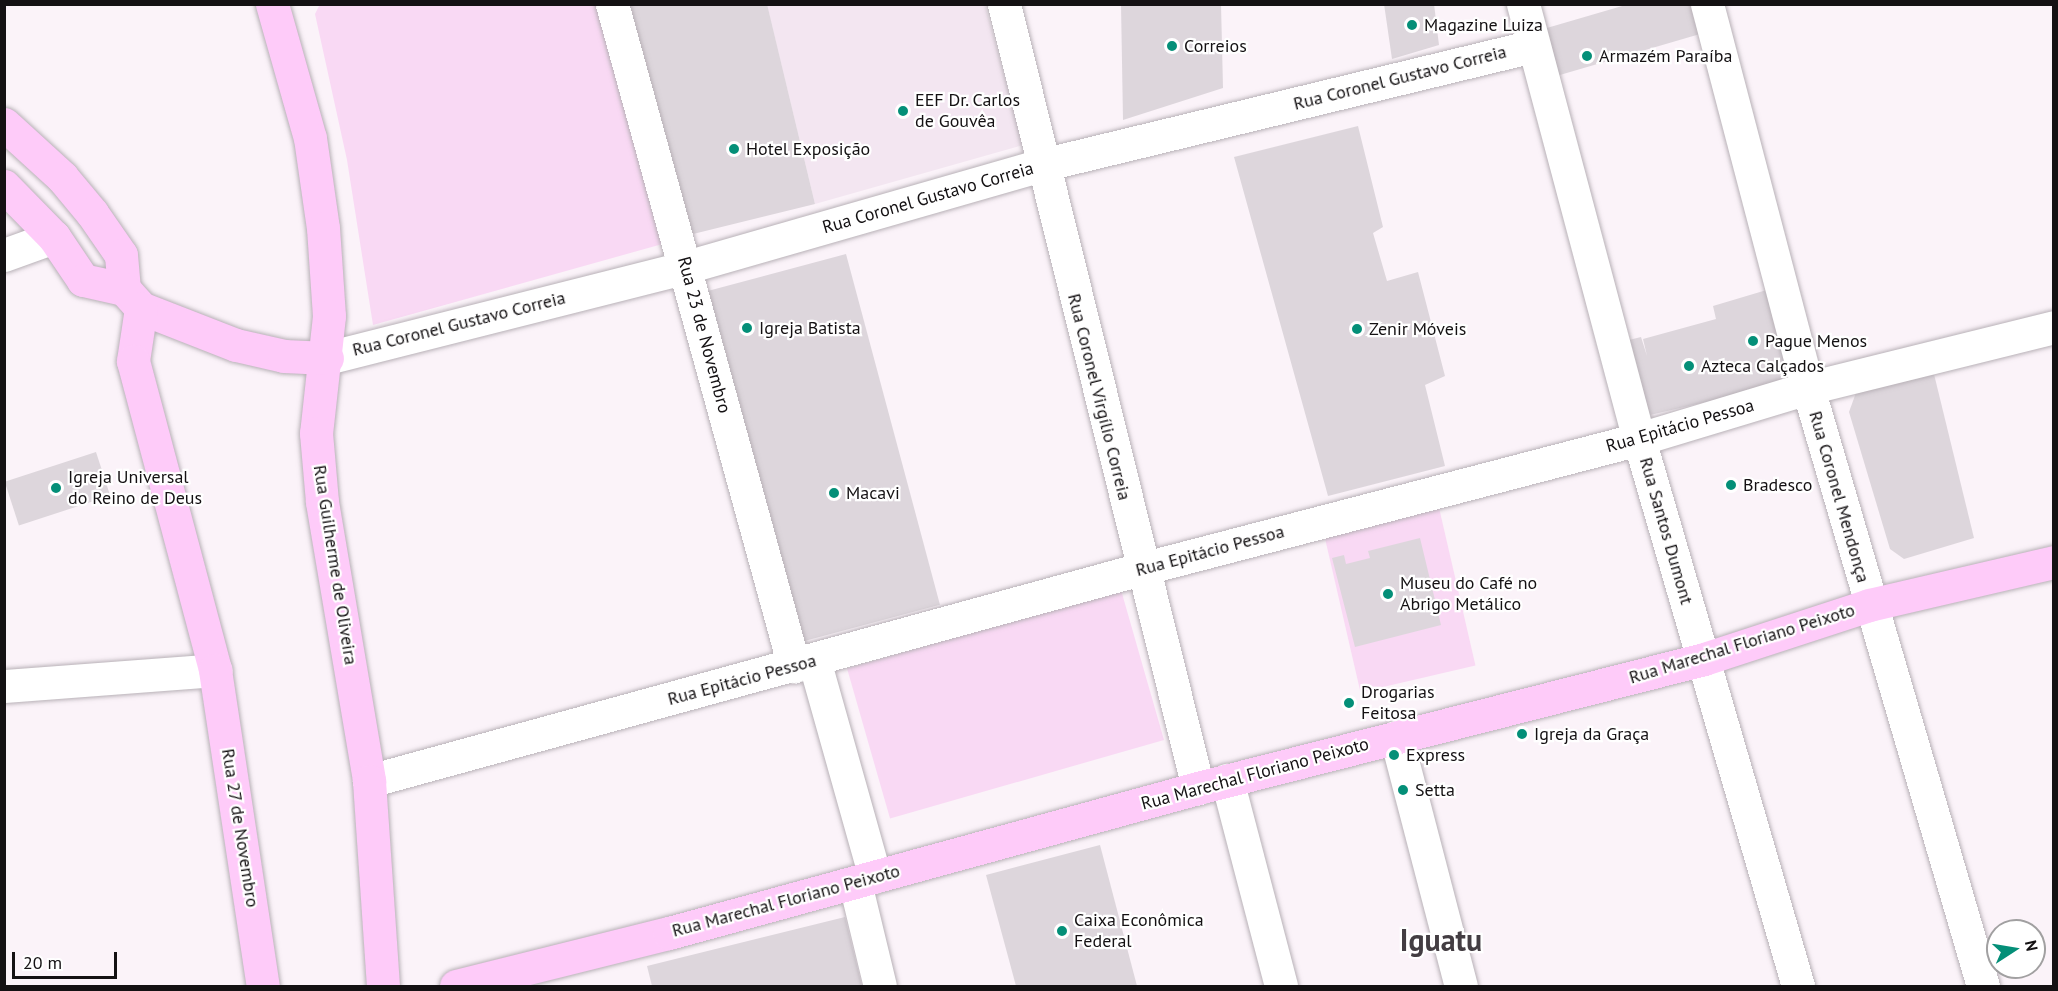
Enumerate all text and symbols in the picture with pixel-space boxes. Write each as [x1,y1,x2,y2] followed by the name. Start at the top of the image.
[1424,14,1543,36] place label: Magazine Luiza
[1405,18,1419,32] marker: Magazine Luiza
[1184,35,1247,57] place label: Correios
[1165,39,1179,53] marker: Correios
[1291,41,1509,115] street label: Rua Coronel Gustavo Correia
[1599,45,1732,67] place label: Armazém Paraíba
[1580,49,1594,63] marker: Armazém Paraíba
[915,90,1021,132] place label: EEF Dr. Carlos de Gouvêa
[896,104,910,118] marker: EEF Dr. Carlos de Gouvêa
[746,138,870,160] place label: Hotel Exposição
[727,142,741,156] marker: Hotel Exposição
[820,157,1036,239] street label: Rua Coronel Gustavo Correia
[673,254,735,416] street label: Rua 23 de Novembro
[350,287,568,361] street label: Rua Coronel Gustavo Correia
[1063,291,1135,503] street label: Rua Coronel Virgílio Correia
[759,317,861,339] place label: Igreja Batista
[1369,318,1466,340] place label: Zenir Móveis
[740,321,754,335] marker: Igreja Batista
[1350,322,1364,336] marker: Zenir Móveis
[1765,330,1867,352] place label: Pague Menos
[1746,334,1760,348] marker: Pague Menos
[1701,355,1824,377] place label: Azteca Calçados
[1682,359,1696,373] marker: Azteca Calçados
[1604,395,1756,457] street label: Rua Epitácio Pessoa
[1804,409,1874,585] street label: Rua Coronel Mendonça
[1635,455,1697,607] street label: Rua Santos Dumont
[309,464,361,666] street label: Rua Guilherme de Oliveira
[68,467,202,510] place label: Igreja Universal do Reino de Deus
[1743,474,1812,496] place label: Bradesco
[1724,478,1738,492] marker: Bradesco
[49,481,63,495] marker: Igreja Universal do Reino de Deus
[846,482,900,504] place label: Macavi
[827,486,841,500] marker: Macavi
[1133,521,1287,581] street label: Rua Epitácio Pessoa
[1400,573,1537,616] place label: Museu do Café no Abrigo Metálico
[1381,587,1395,601] marker: Museu do Café no Abrigo Metálico
[1626,599,1858,689] street label: Rua Marechal Floriano Peixoto
[665,650,819,710] street label: Rua Epitácio Pessoa
[1361,682,1435,724] place label: Drogarias Feitosa
[1342,696,1356,710] marker: Drogarias Feitosa
[1534,723,1649,745] place label: Igreja da Graça
[1515,727,1529,741] marker: Igreja da Graça
[1139,733,1371,815] street label: Rua Marechal Floriano Peixoto
[1406,744,1465,766] place label: Express
[217,747,263,909] street label: Rua 27 de Novembro
[1387,748,1401,762] marker: Express
[1415,779,1455,801] place label: Setta
[1396,783,1410,797] marker: Setta
[670,860,902,942] street label: Rua Marechal Floriano Peixoto
[1074,910,1204,952] place label: Caixa Econômica Federal
[1986,919,2046,979] north arrow
[1400,922,1482,958] district label: Iguatu
[1055,924,1069,938] marker: Caixa Econômica Federal
[2021,938,2043,953] text: N
[15,940,120,978] scale bar
[23,951,62,974] text: 20 m

